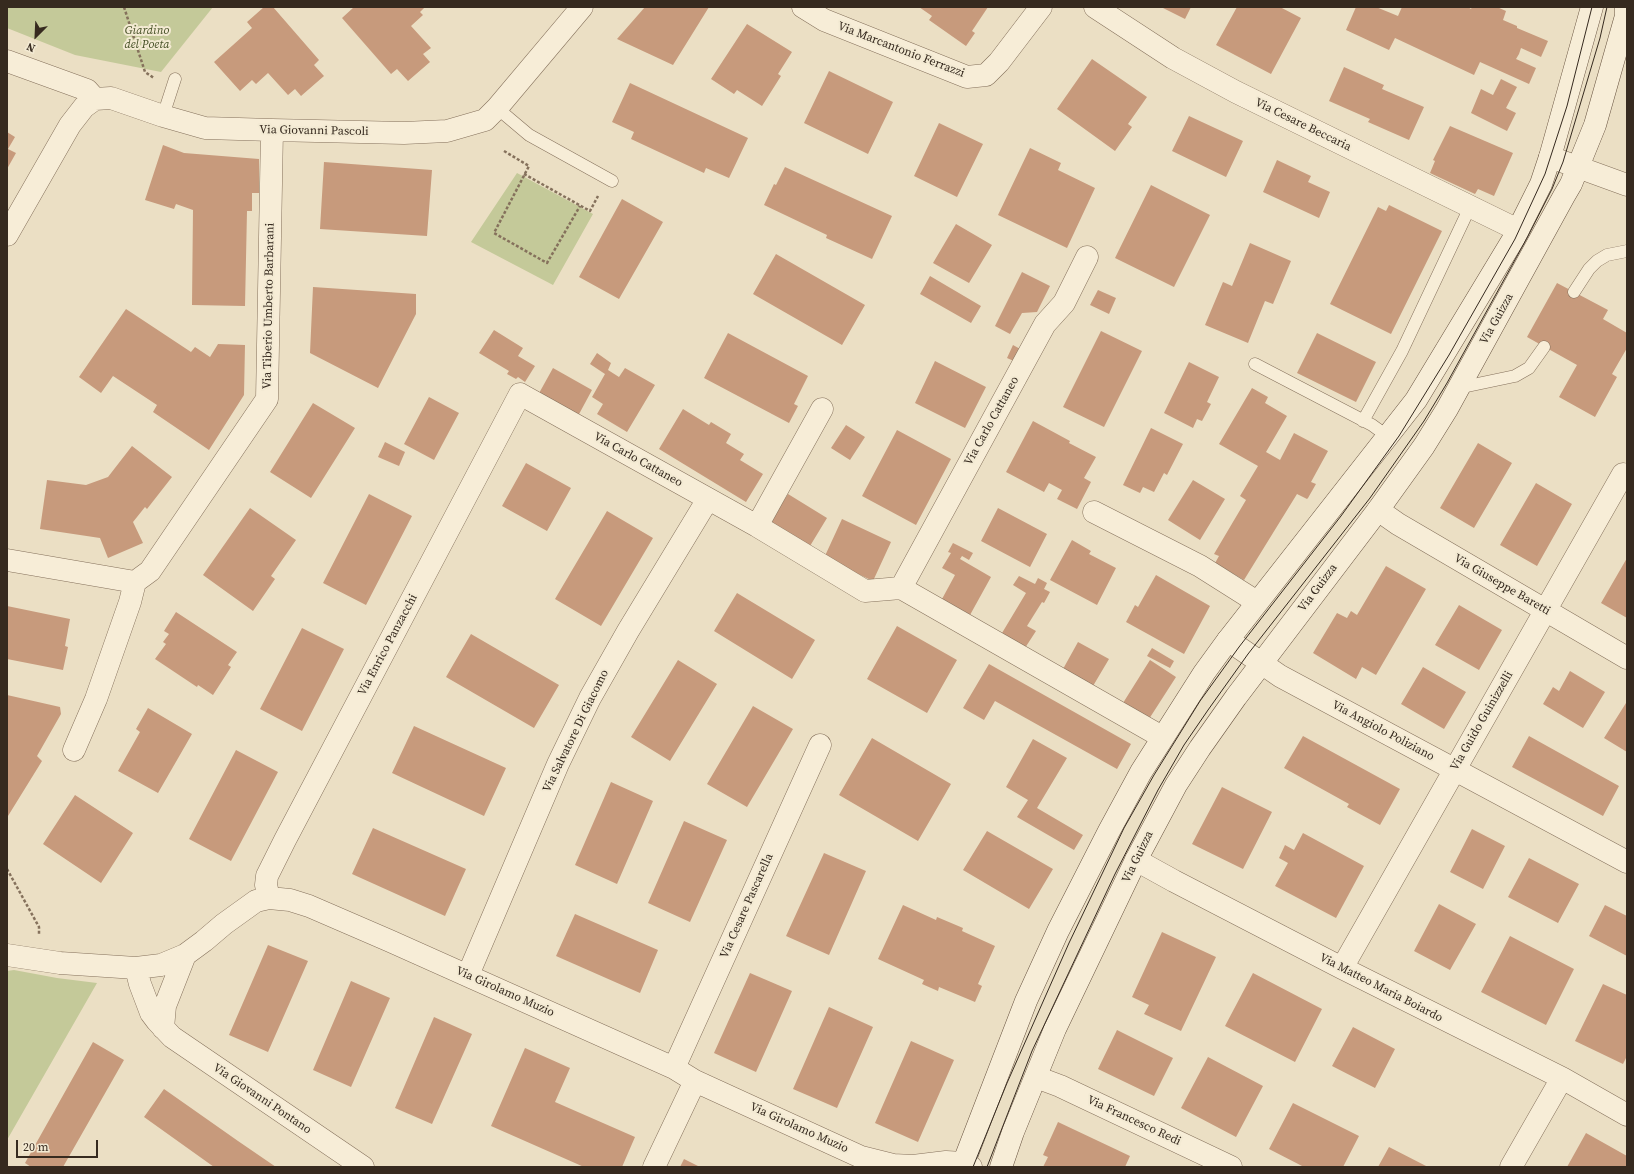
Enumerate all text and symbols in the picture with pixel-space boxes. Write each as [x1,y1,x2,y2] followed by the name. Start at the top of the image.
[16,16,56,56] north arrow
[835,19,967,81] street label: Via Marcantonio Ferrazzi
[125,24,169,52] park label: Giardino del Poeta
[24,39,38,56] text: N
[1253,95,1353,155] street label: Via Cesare Beccaria
[259,123,369,139] street label: Via Giovanni Pascoli
[260,223,278,389] street label: Via Tiberio Umberto Barbarani
[1477,291,1517,347] street label: Via Guizza
[962,374,1022,468] street label: Via Carlo Cattaneo
[591,430,685,490] street label: Via Carlo Cattaneo
[1451,551,1553,619] street label: Via Giuseppe Baretti
[1295,561,1341,615] street label: Via Guizza
[355,592,421,698] street label: Via Enrico Panzacchi
[540,667,612,795] street label: Via Salvatore Di Giacomo
[1448,669,1516,773] street label: Via Guido Guinizzelli
[1329,698,1437,764] street label: Via Angiolo Poliziano
[1119,829,1157,885] street label: Via Guizza
[717,851,777,961] street label: Via Cesare Pascarella
[1317,951,1445,1025] street label: Via Matteo Maria Boiardo
[454,964,556,1020] street label: Via Girolamo Muzio
[210,1061,314,1137] street label: Via Giovanni Pontano
[1085,1093,1183,1149] street label: Via Francesco Redi
[748,1100,850,1156] street label: Via Girolamo Muzio
[18,1132,100,1158] scale bar
[23,1139,49,1155] text: 20 m

